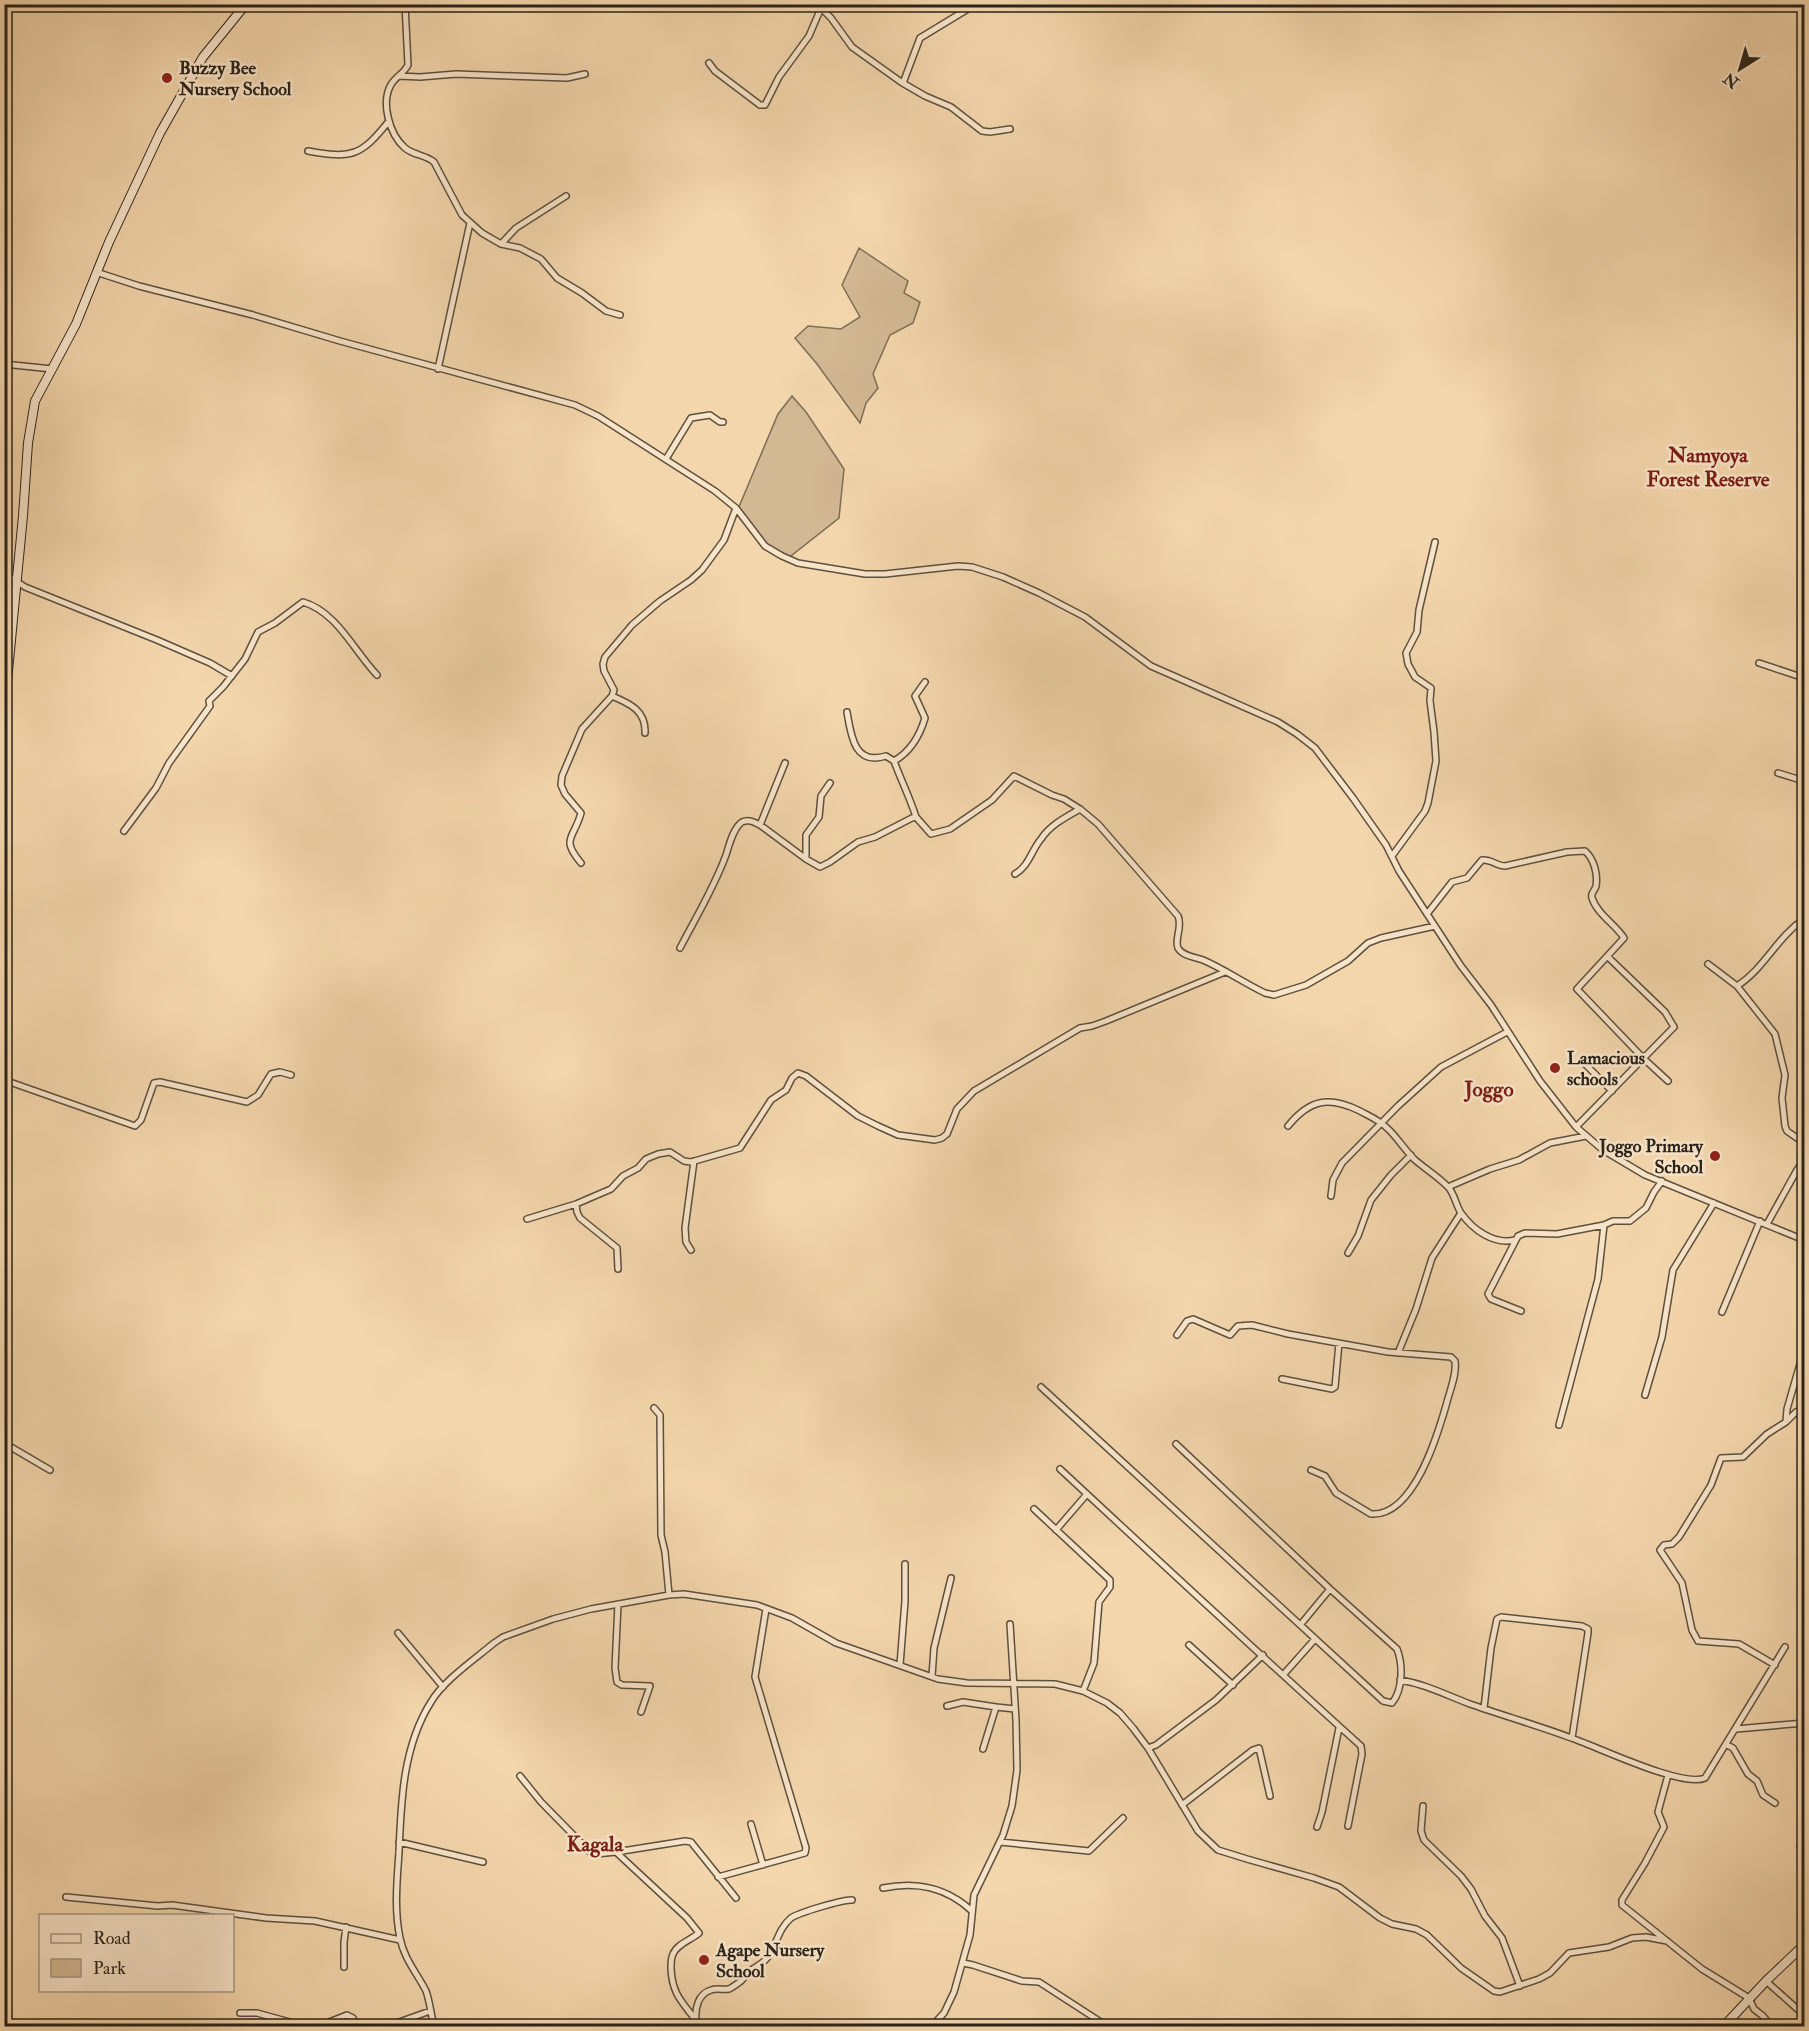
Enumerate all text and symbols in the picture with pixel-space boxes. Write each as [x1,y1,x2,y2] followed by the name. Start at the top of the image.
[1710,39,1770,99] north arrow
[178,57,292,101] place label: Buzzy Bee Nursery School
[1719,67,1744,93] text: N
[160,71,174,85] marker: Buzzy Bee Nursery School
[1646,442,1770,493] district label: Namyoya Forest Reserve
[1567,1047,1645,1091] place label: Lamacious schools
[1548,1061,1562,1075] marker: Lamacious schools
[1464,1076,1514,1103] district label: Joggo
[1598,1135,1704,1179] place label: Joggo Primary School
[1708,1149,1722,1163] marker: Joggo Primary School
[567,1831,625,1858] district label: Kagala
[39,1914,234,1992] legend
[93,1927,131,1950] text: Road
[715,1939,825,1983] place label: Agape Nursery School
[697,1953,711,1967] marker: Agape Nursery School
[93,1957,126,1980] text: Park

